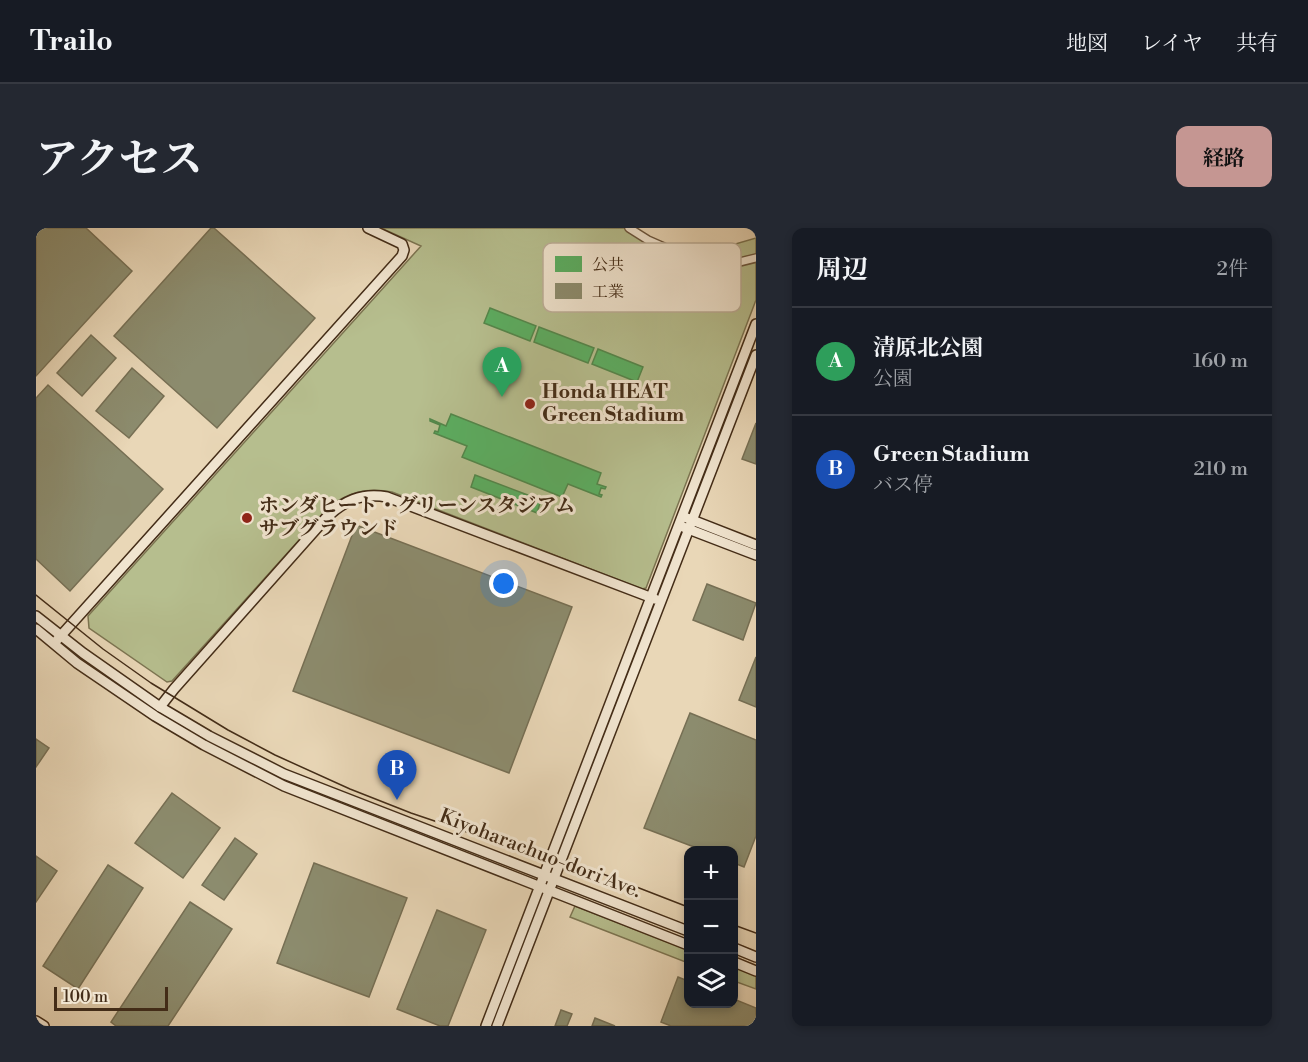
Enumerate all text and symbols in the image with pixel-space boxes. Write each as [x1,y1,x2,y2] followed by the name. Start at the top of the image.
[30,24,113,59] text: Trailo
[1066,31,1108,57] text: 地図
[1141,31,1203,57] text: レイヤ
[1236,31,1278,57] text: 共有
[1176,126,1272,187] button: 経路
[36,134,203,187] text: アクセス
[543,243,741,312] legend
[816,254,868,286] text: 周辺
[592,255,624,275] text: 公共
[1217,257,1248,282] text: 2件
[592,282,624,302] text: 工業
[873,335,983,362] text: 清原北公園
[482,348,522,397] pin: A
[828,349,843,374] text: A
[1193,349,1248,374] text: 160 m
[873,367,913,392] text: 公園
[542,380,684,428] place label: Honda HEAT Green Stadium
[523,397,537,411] marker: Honda HEAT Green Stadium
[873,441,1030,468] text: Green Stadium
[828,457,843,482] text: B
[1193,457,1248,482] text: 210 m
[873,473,933,498] text: バス停
[259,494,575,542] place label: ホンダヒート・グリーンスタジアム サブグラウンド
[240,511,254,525] marker: ホンダヒート・グリーンスタジアム サブグラウンド
[489,569,518,598] your location
[378,750,416,800] pin: B
[436,804,644,904] street label: Kiyoharachuo-dori Ave.
[684,846,738,1008] map controls
[684,846,738,900] button: +
[684,900,738,954] button: −
[684,954,738,1008] button: layers
[54,984,168,1012] scale bar
[63,987,108,1007] text: 100 m

